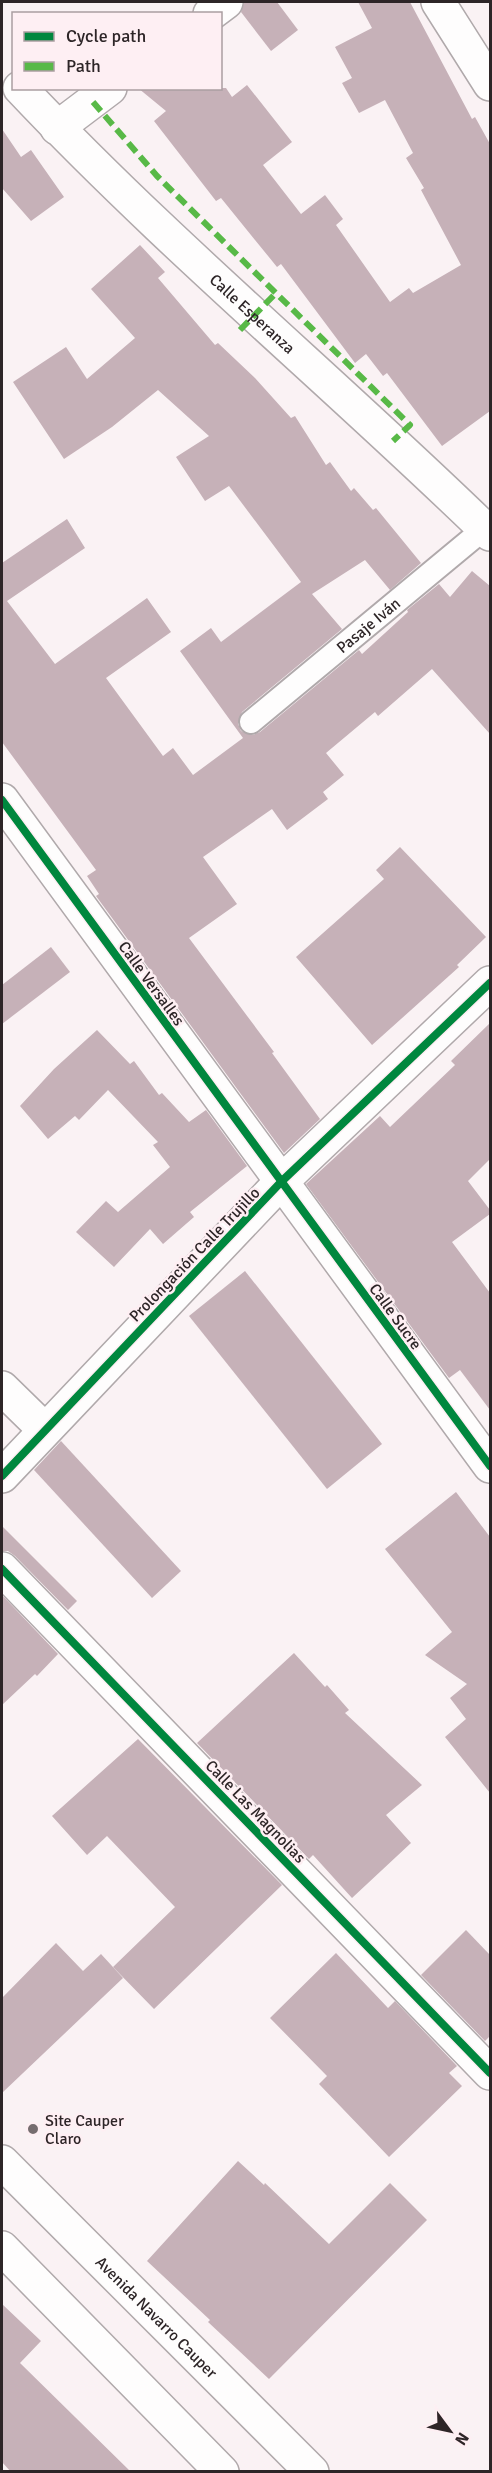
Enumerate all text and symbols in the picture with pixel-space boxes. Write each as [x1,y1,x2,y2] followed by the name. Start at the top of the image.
[12,12,222,90] legend
[66,25,146,47] text: Cycle path
[66,55,101,77] text: Path
[205,270,299,358] street label: Calle Esperanza
[333,594,405,658] street label: Pasaje Iván
[114,937,189,1030] street label: Calle Versalles
[125,1183,264,1326] street label: Prolongación Calle Trujillo
[364,1280,426,1354] street label: Calle Sucre
[201,1756,310,1867] street label: Calle Las Magnolias
[45,2111,124,2149] place label: Site Cauper Claro
[26,2122,40,2136] marker: Site Cauper Claro
[91,2252,221,2383] street label: Avenida Navarro Cauper
[420,2401,480,2461] north arrow
[450,2429,473,2449] text: N

